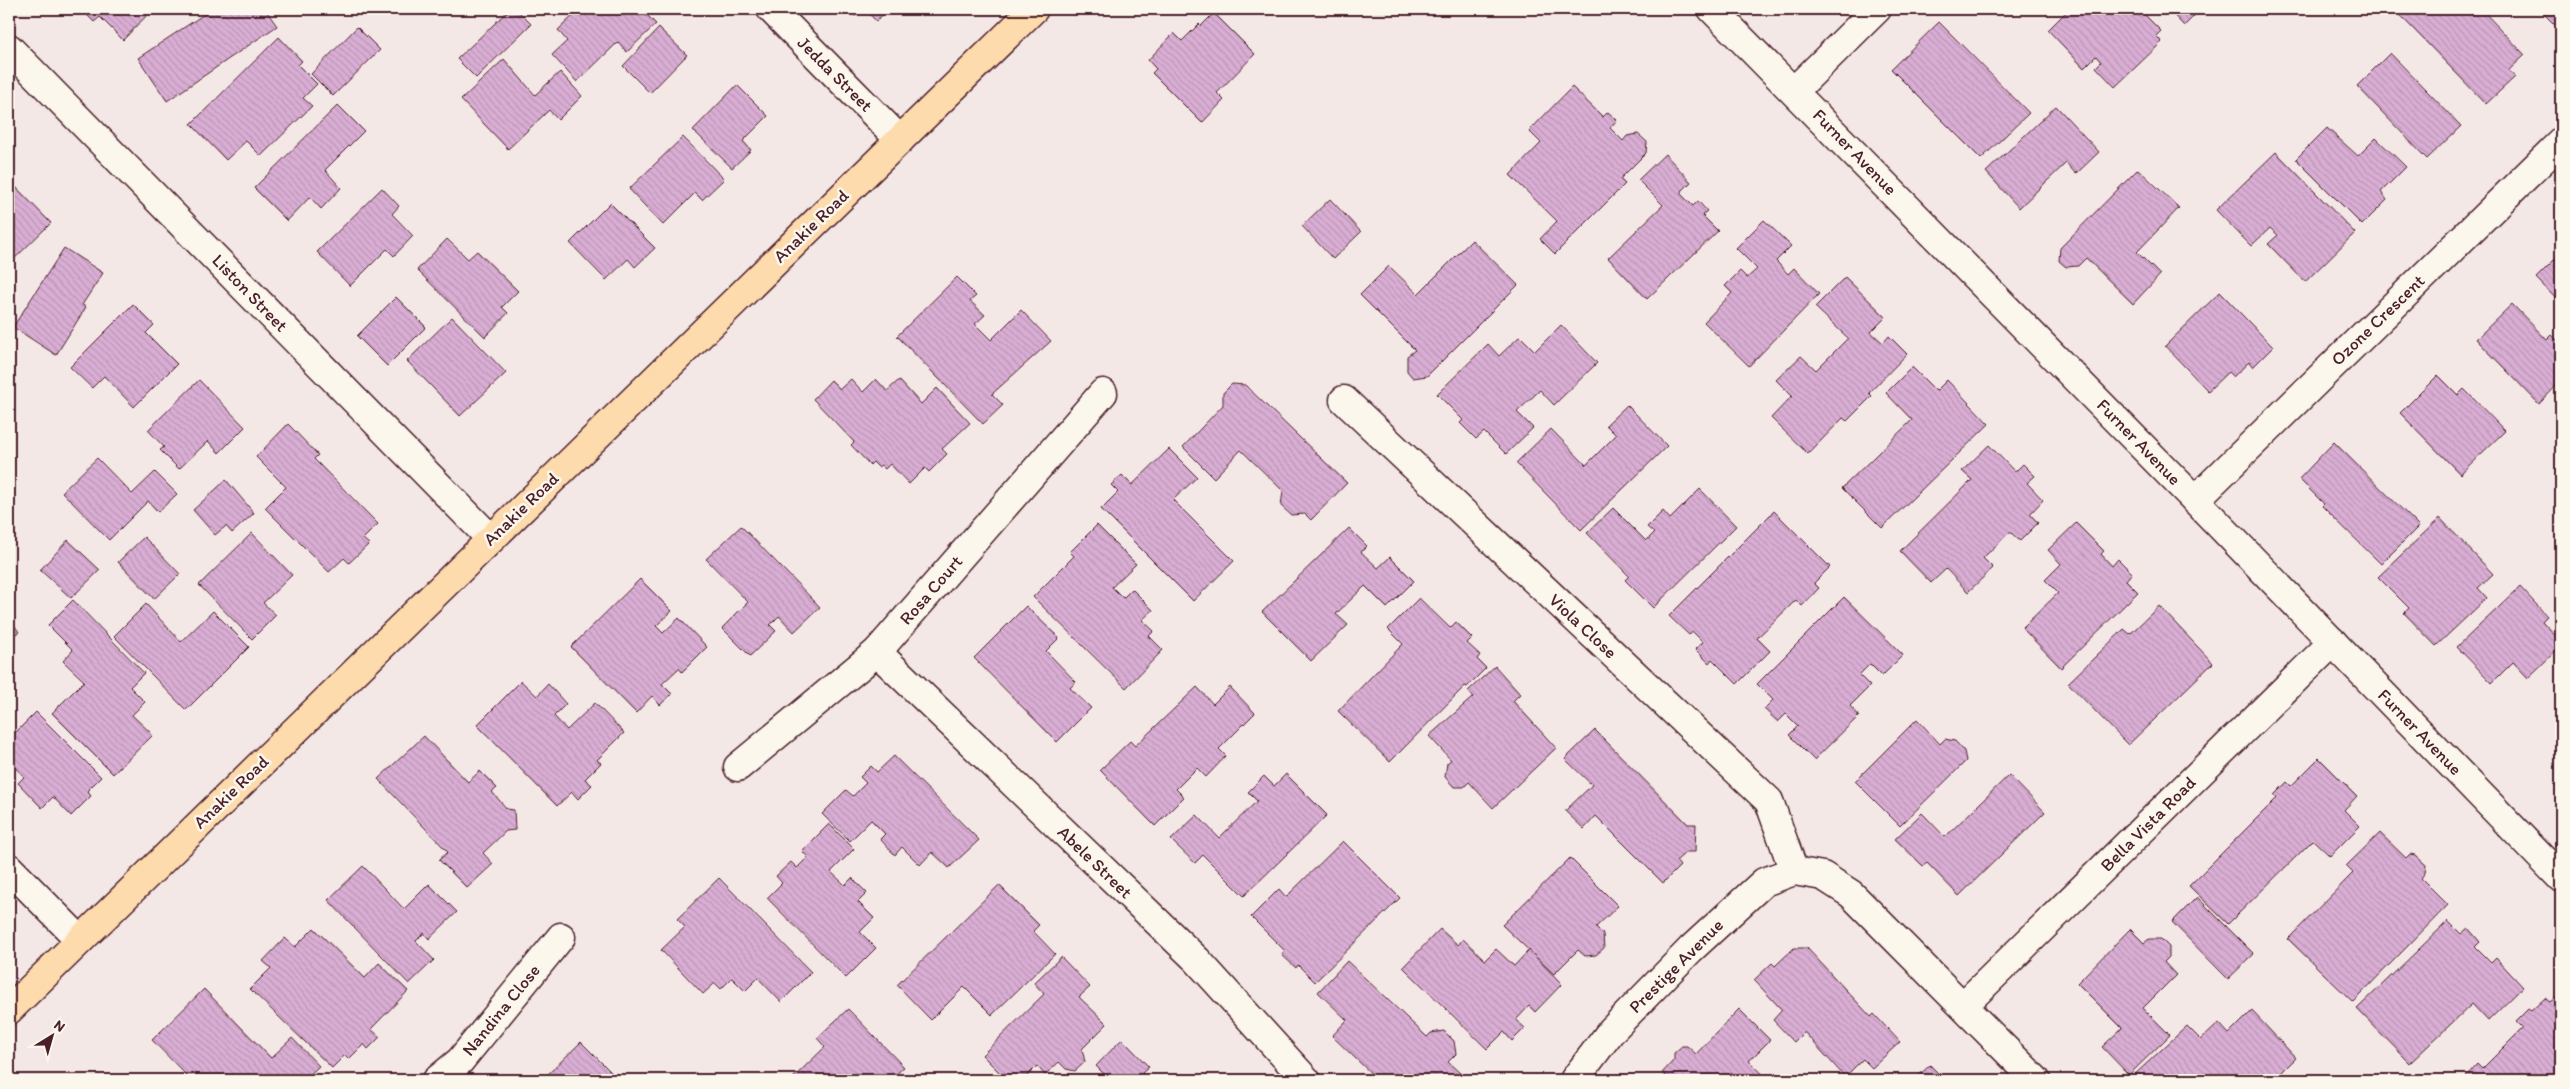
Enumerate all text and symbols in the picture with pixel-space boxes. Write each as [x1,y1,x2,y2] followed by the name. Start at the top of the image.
[793,32,878,117] street label: Jedda Street
[1808,104,1902,200] street label: Furner Avenue
[769,185,853,267] street label: Anakie Road
[208,250,293,337] street label: Liston Street
[2327,270,2430,370] street label: Ozone Crescent
[2092,394,2186,490] street label: Furner Avenue
[479,468,563,550] street label: Anakie Road
[895,550,967,629] street label: Rosa Court
[1544,589,1622,663] street label: Viola Close
[2373,684,2467,780] street label: Furner Avenue
[189,751,273,833] street label: Anakie Road
[2096,771,2201,876] street label: Bella Vista Road
[1053,821,1137,903] street label: Abele Street
[1624,914,1728,1018] street label: Prestige Avenue
[457,960,545,1060] street label: Nandina Close
[28,1012,78,1062] north arrow
[51,1016,68,1036] text: N

